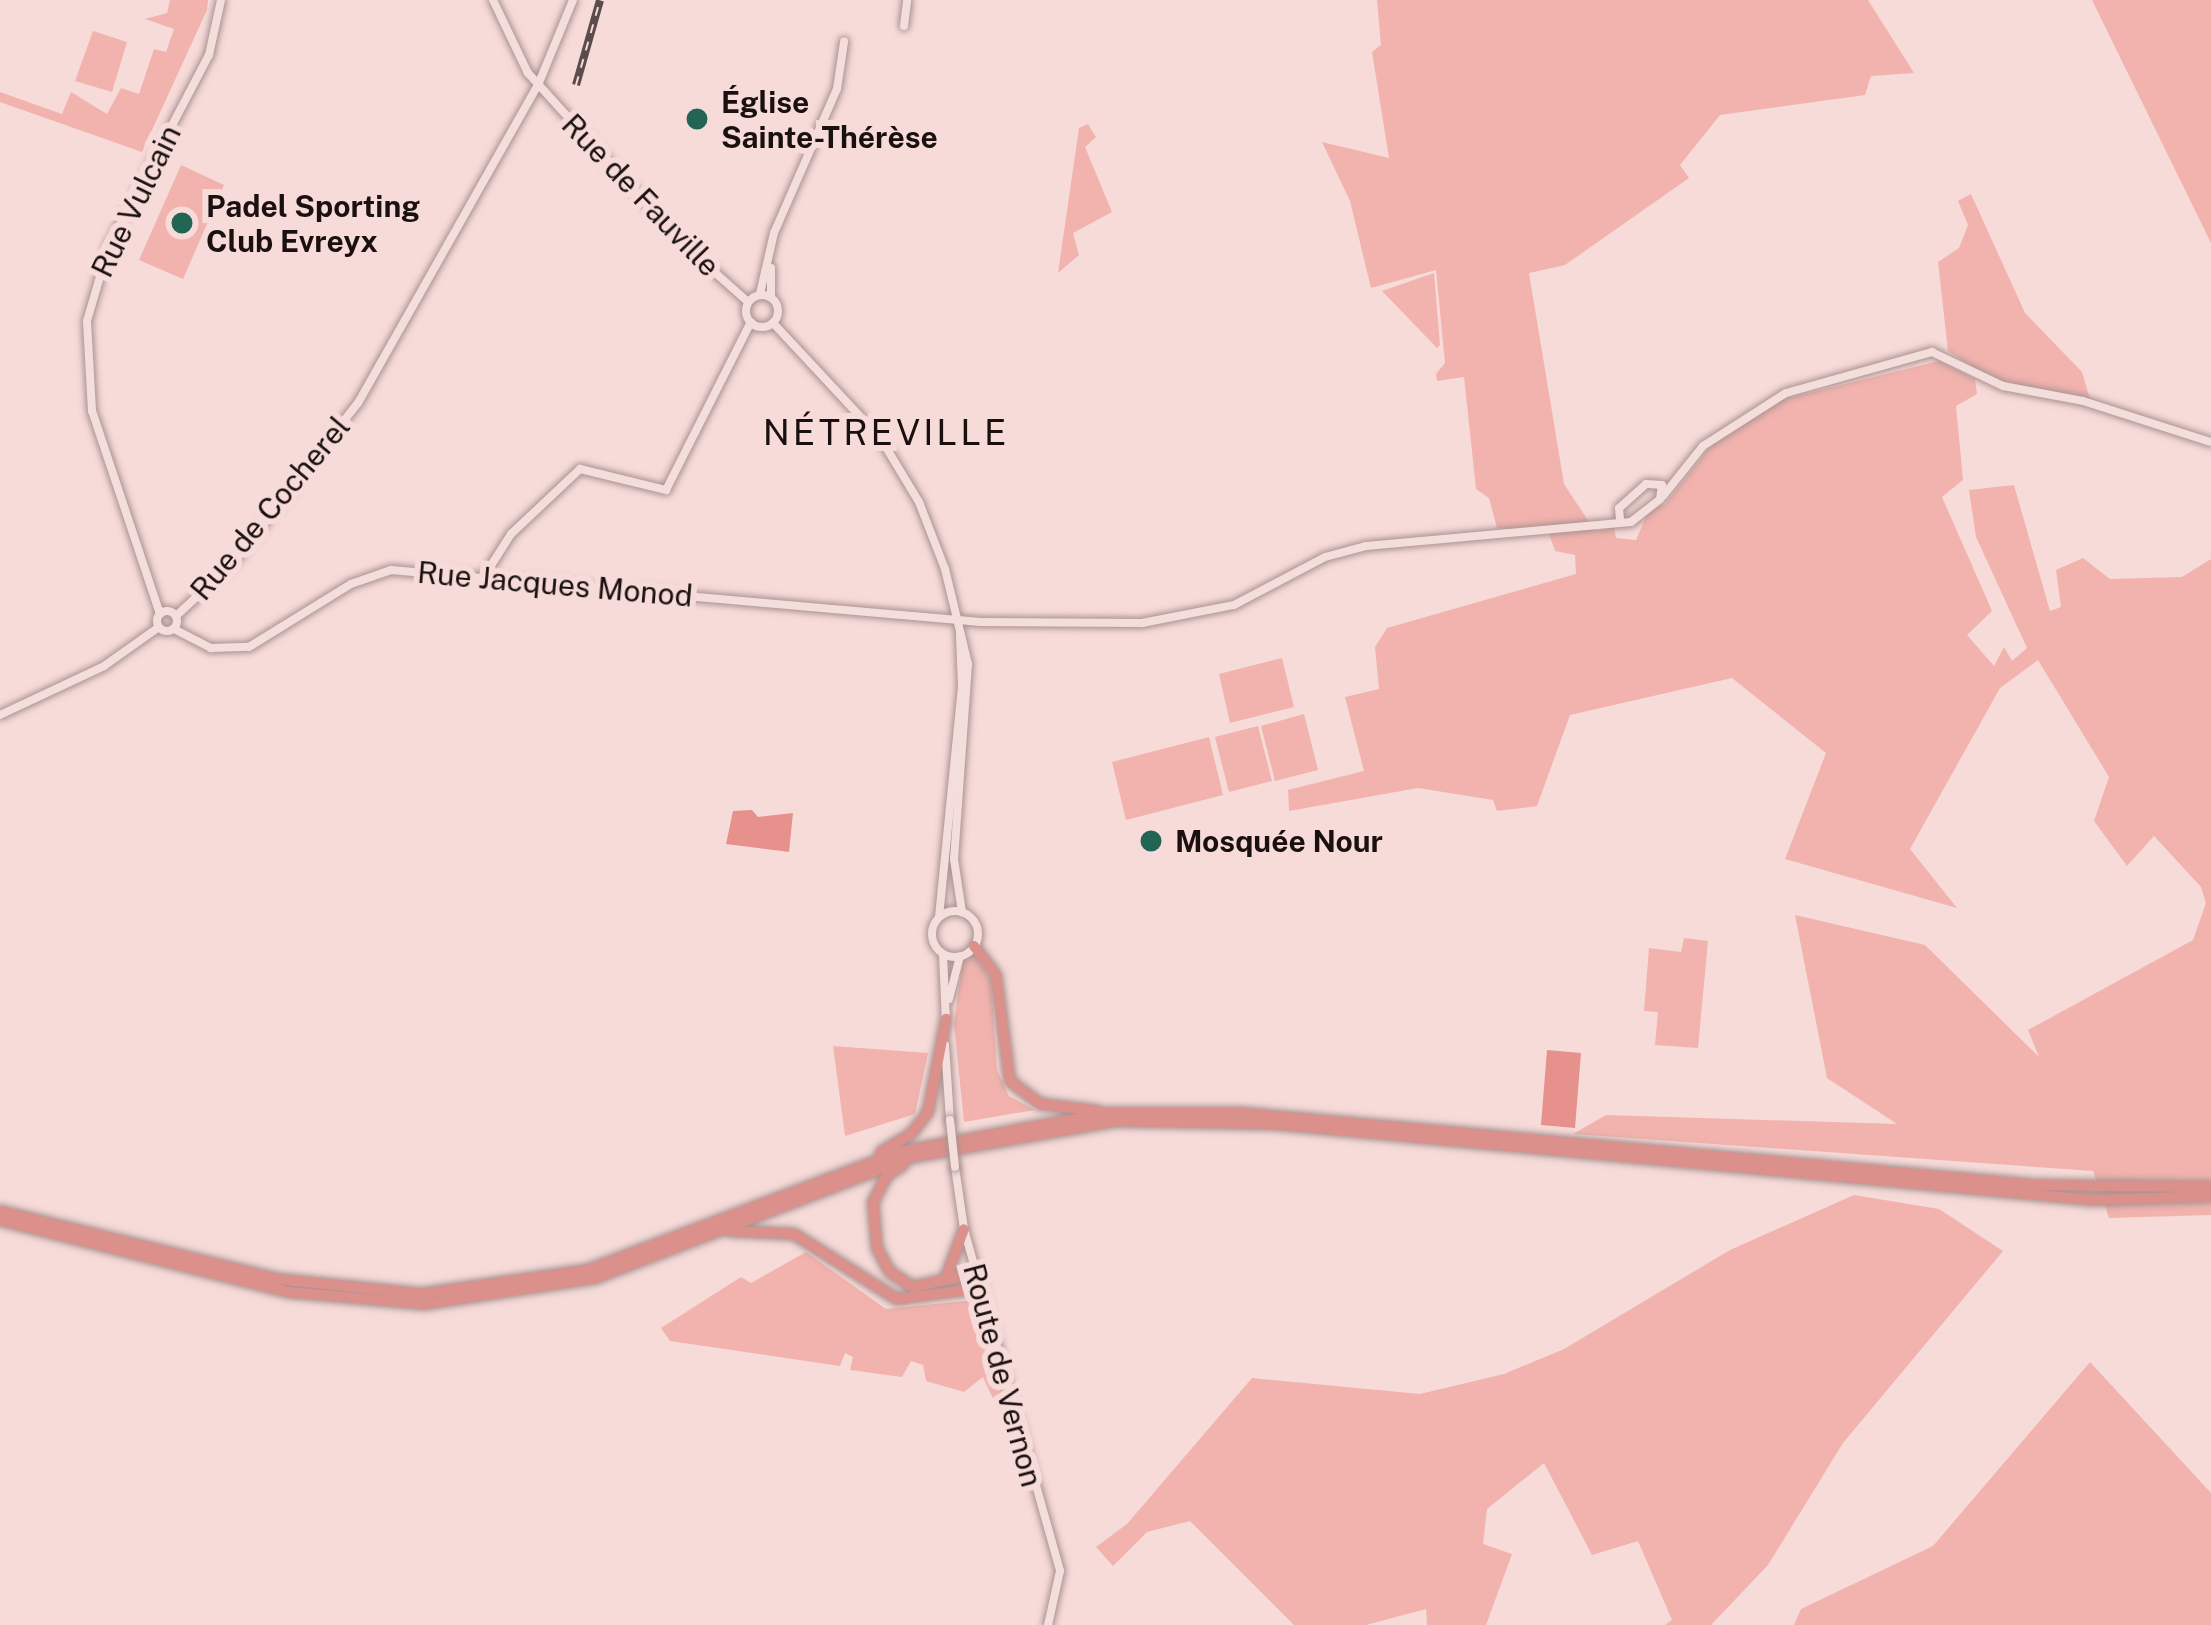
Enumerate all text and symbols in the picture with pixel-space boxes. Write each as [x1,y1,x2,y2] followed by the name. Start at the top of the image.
[721,84,938,154] place label: Église Sainte-Thérèse
[554,106,728,284] street label: Rue de Fauville
[684,106,710,132] marker: Église Sainte-Thérèse
[84,119,188,283] street label: Rue Vulcain
[206,188,420,258] place label: Padel Sporting Club Evreyx
[169,210,195,236] marker: Padel Sporting Club Evreyx
[182,409,358,607] street label: Rue de Cocherel
[763,411,1009,455] district label: NÉTREVILLE
[416,554,694,614] street label: Rue Jacques Monod
[1175,823,1383,859] place label: Mosquée Nour
[1138,828,1164,854] marker: Mosquée Nour
[956,1259,1050,1491] street label: Route de Vernon

